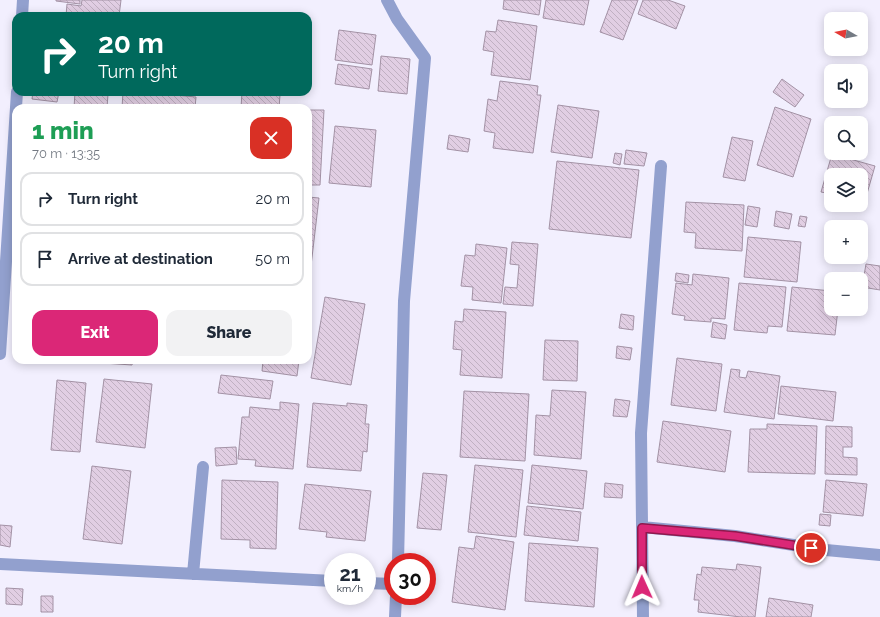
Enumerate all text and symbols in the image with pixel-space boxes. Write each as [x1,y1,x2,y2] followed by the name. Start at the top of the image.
[824,12,868,56] north arrow
[824,12,868,316] map controls
[98,27,164,60] text: 20 m
[32,28,84,80] icon: right
[98,61,177,82] text: Turn right
[824,64,868,108] button: sound
[32,116,94,145] text: 1 min
[824,116,868,160] button: search
[250,117,292,159] button: close
[32,146,100,161] text: 70 m · 13:35
[824,168,868,212] button: layers
[34,188,56,210] icon: right
[68,190,138,208] text: Turn right
[255,190,290,208] text: 20 m
[824,220,868,264] button: +
[34,248,56,270] icon: arrive
[68,250,213,268] text: Arrive at destination
[255,250,290,268] text: 50 m
[824,272,868,316] button: −
[32,310,158,356] button: Exit
[166,310,292,356] button: Share
[794,531,828,565] pin
[800,537,822,559] icon: arrive
[384,553,436,605] speed limit sign: 30
[339,562,361,586] text: 21
[621,566,663,608] position arrow
[337,583,363,594] text: km/h

